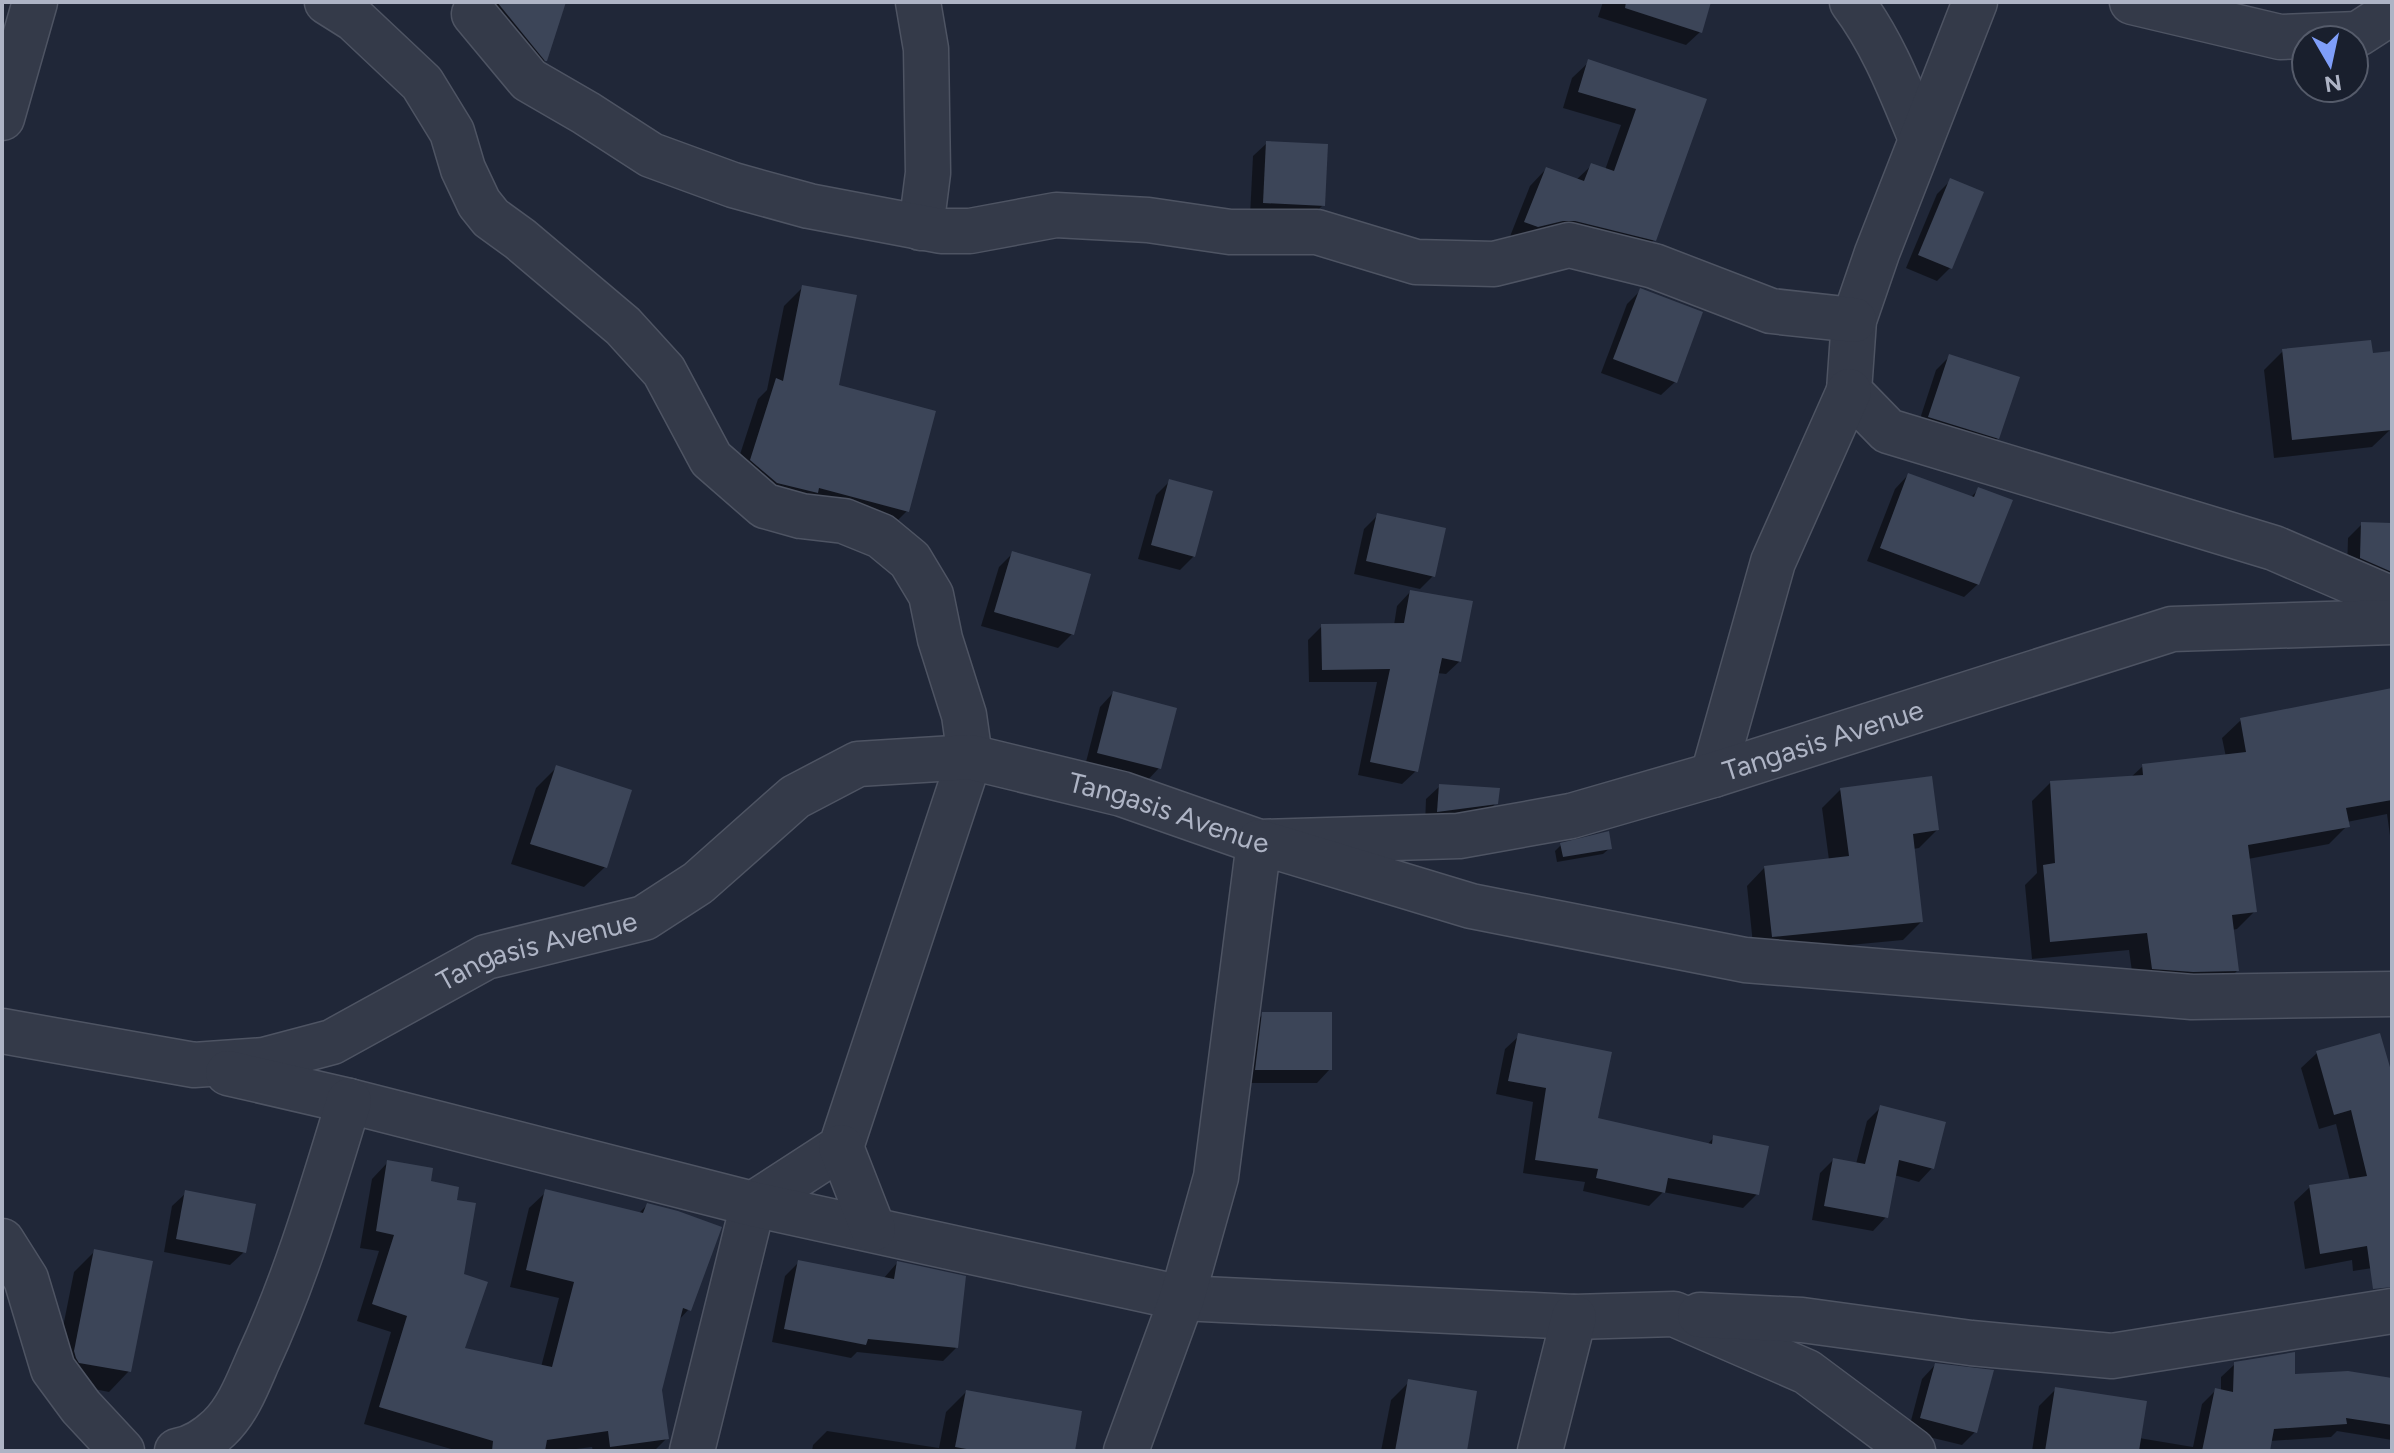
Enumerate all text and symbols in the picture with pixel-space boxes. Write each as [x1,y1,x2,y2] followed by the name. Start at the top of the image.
[2290,24,2370,104] north arrow
[2323,69,2344,98] text: N
[1718,692,1927,788] street label: Tangasis Avenue
[1065,765,1269,859] street label: Tangasis Avenue
[431,903,640,998] street label: Tangasis Avenue

